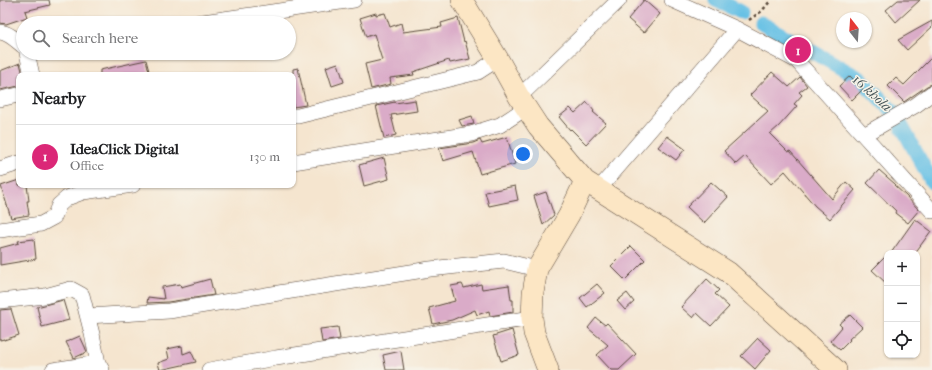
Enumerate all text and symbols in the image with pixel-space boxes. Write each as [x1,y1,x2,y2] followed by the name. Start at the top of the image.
[836,12,872,48] north arrow
[16,16,296,60] search box
[30,27,52,49] icon: search
[62,29,138,47] text: Search here
[785,35,811,65] pin: 1
[849,71,895,115] water label: 16 khola
[32,88,86,108] text: Nearby
[70,140,179,158] text: IdeaClick Digital
[513,144,533,164] your location
[43,149,47,164] text: 1
[249,149,280,164] text: 130 m
[70,158,104,173] text: Office
[884,250,920,358] map controls
[884,250,920,286] button: +
[884,286,920,322] button: −
[884,322,920,358] button: locate

